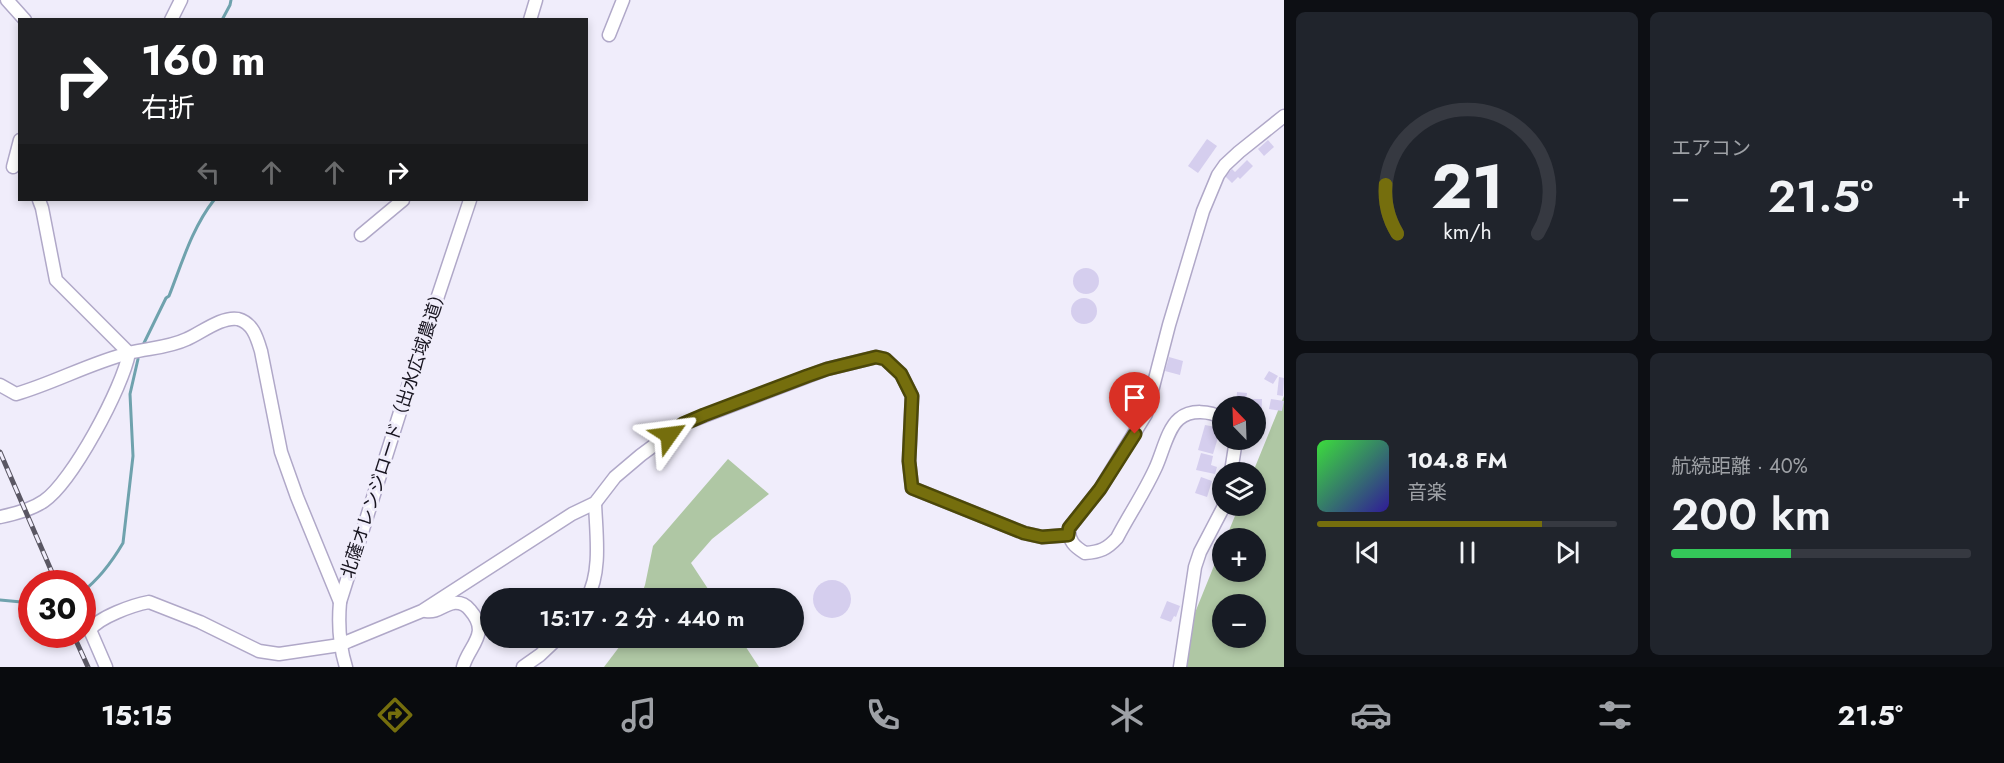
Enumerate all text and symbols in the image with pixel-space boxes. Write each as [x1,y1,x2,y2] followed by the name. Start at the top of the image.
[141,30,265,91] text: 160 m
[42,42,120,120] icon: right
[141,88,195,127] text: 右折
[1671,134,1751,163] text: エアコン
[1431,141,1503,231] text: 21
[192,156,225,189] icon: left
[255,156,288,189] icon: ahead
[318,156,351,189] icon: ahead
[381,156,414,189] icon: right
[1768,164,1873,229] text: 21.5°
[1671,173,1690,220] text: −
[1951,173,1971,220] text: +
[1443,216,1491,247] text: km/h
[334,282,454,582] street label: 北薩オレンジロード（出水広域農道）
[1109,372,1160,434] pin
[1118,381,1151,414] icon: arrive
[1212,396,1266,450] north arrow
[1212,396,1266,648] map controls
[637,403,701,467] position arrow
[1407,444,1507,476] text: 104.8 FM
[1671,452,1808,481] text: 航続距離 · 40%
[1212,462,1266,516] button: layers
[1407,478,1447,507] text: 音楽
[1671,482,1831,547] text: 200 km
[1212,528,1266,582] button: +
[1351,536,1384,569] icon: previous
[1451,536,1484,569] icon: pause
[1551,536,1584,569] icon: next
[18,570,96,648] speed limit sign: 30
[1212,594,1266,648] button: −
[539,602,745,634] text: 15:17 · 2 分 · 440 m
[374,694,416,736] icon: directions
[618,694,660,736] icon: music
[862,694,904,736] icon: phone
[1106,694,1148,736] icon: climate
[1350,694,1392,736] icon: car
[1594,694,1636,736] icon: filters
[101,696,172,735] text: 15:15
[1837,696,1903,735] text: 21.5°

